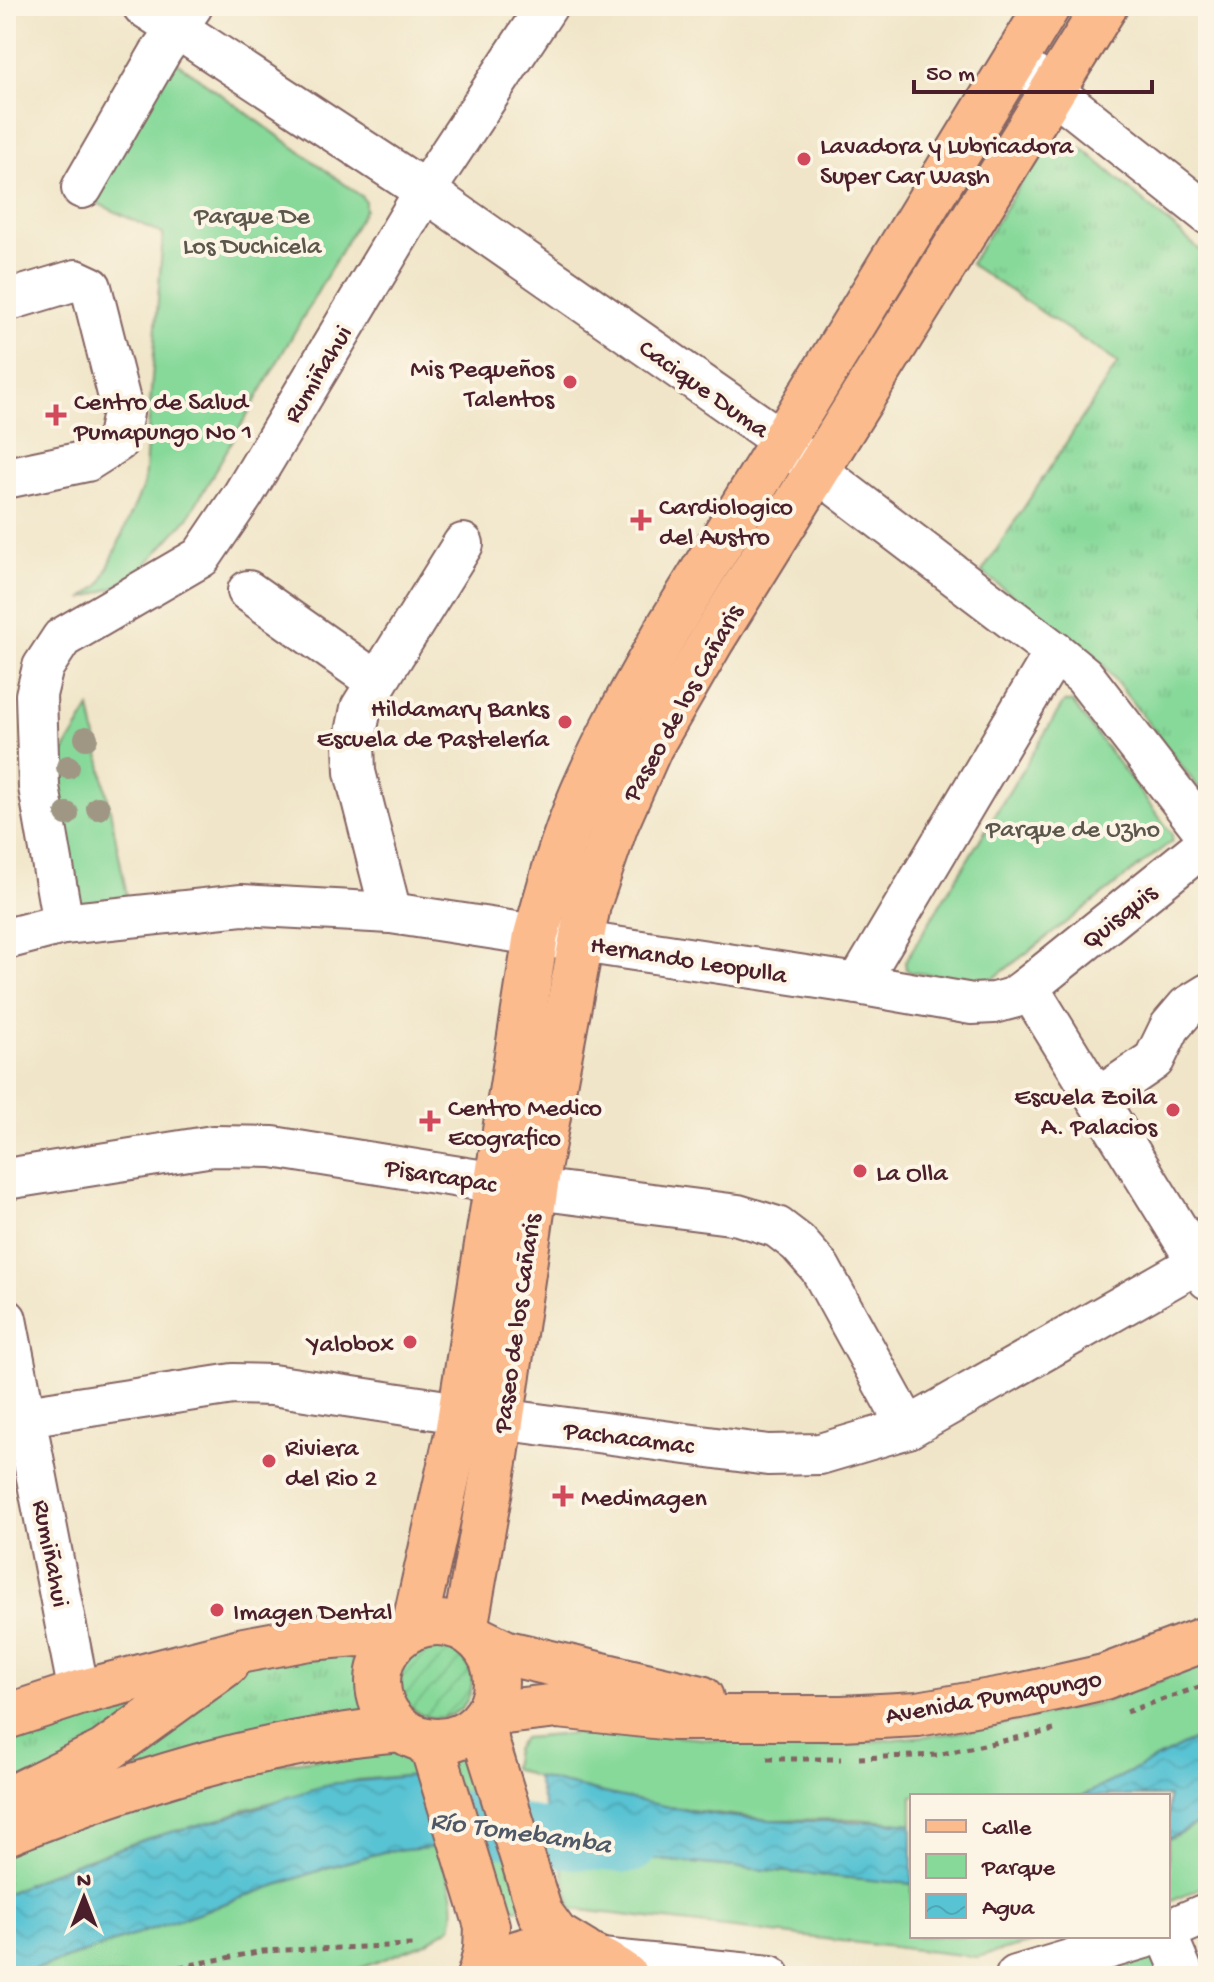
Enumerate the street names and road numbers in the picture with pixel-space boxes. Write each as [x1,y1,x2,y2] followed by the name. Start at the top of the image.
[279,321,361,430] street label: Rumiñahui
[631,334,775,448] street label: Cacique Duma
[617,599,753,809] street label: Paseo de los Cañaris
[1077,878,1166,958] street label: Quisquis
[588,932,790,994] street label: Hernando Leopulla
[381,1154,499,1203] street label: Pisarcapac
[489,1211,550,1436] street label: Paseo de los Cañaris
[561,1417,697,1464] street label: Pachacamac
[23,1498,74,1610] street label: Rumiñahui
[883,1665,1104,1734] street label: Avenida Pumapungo

